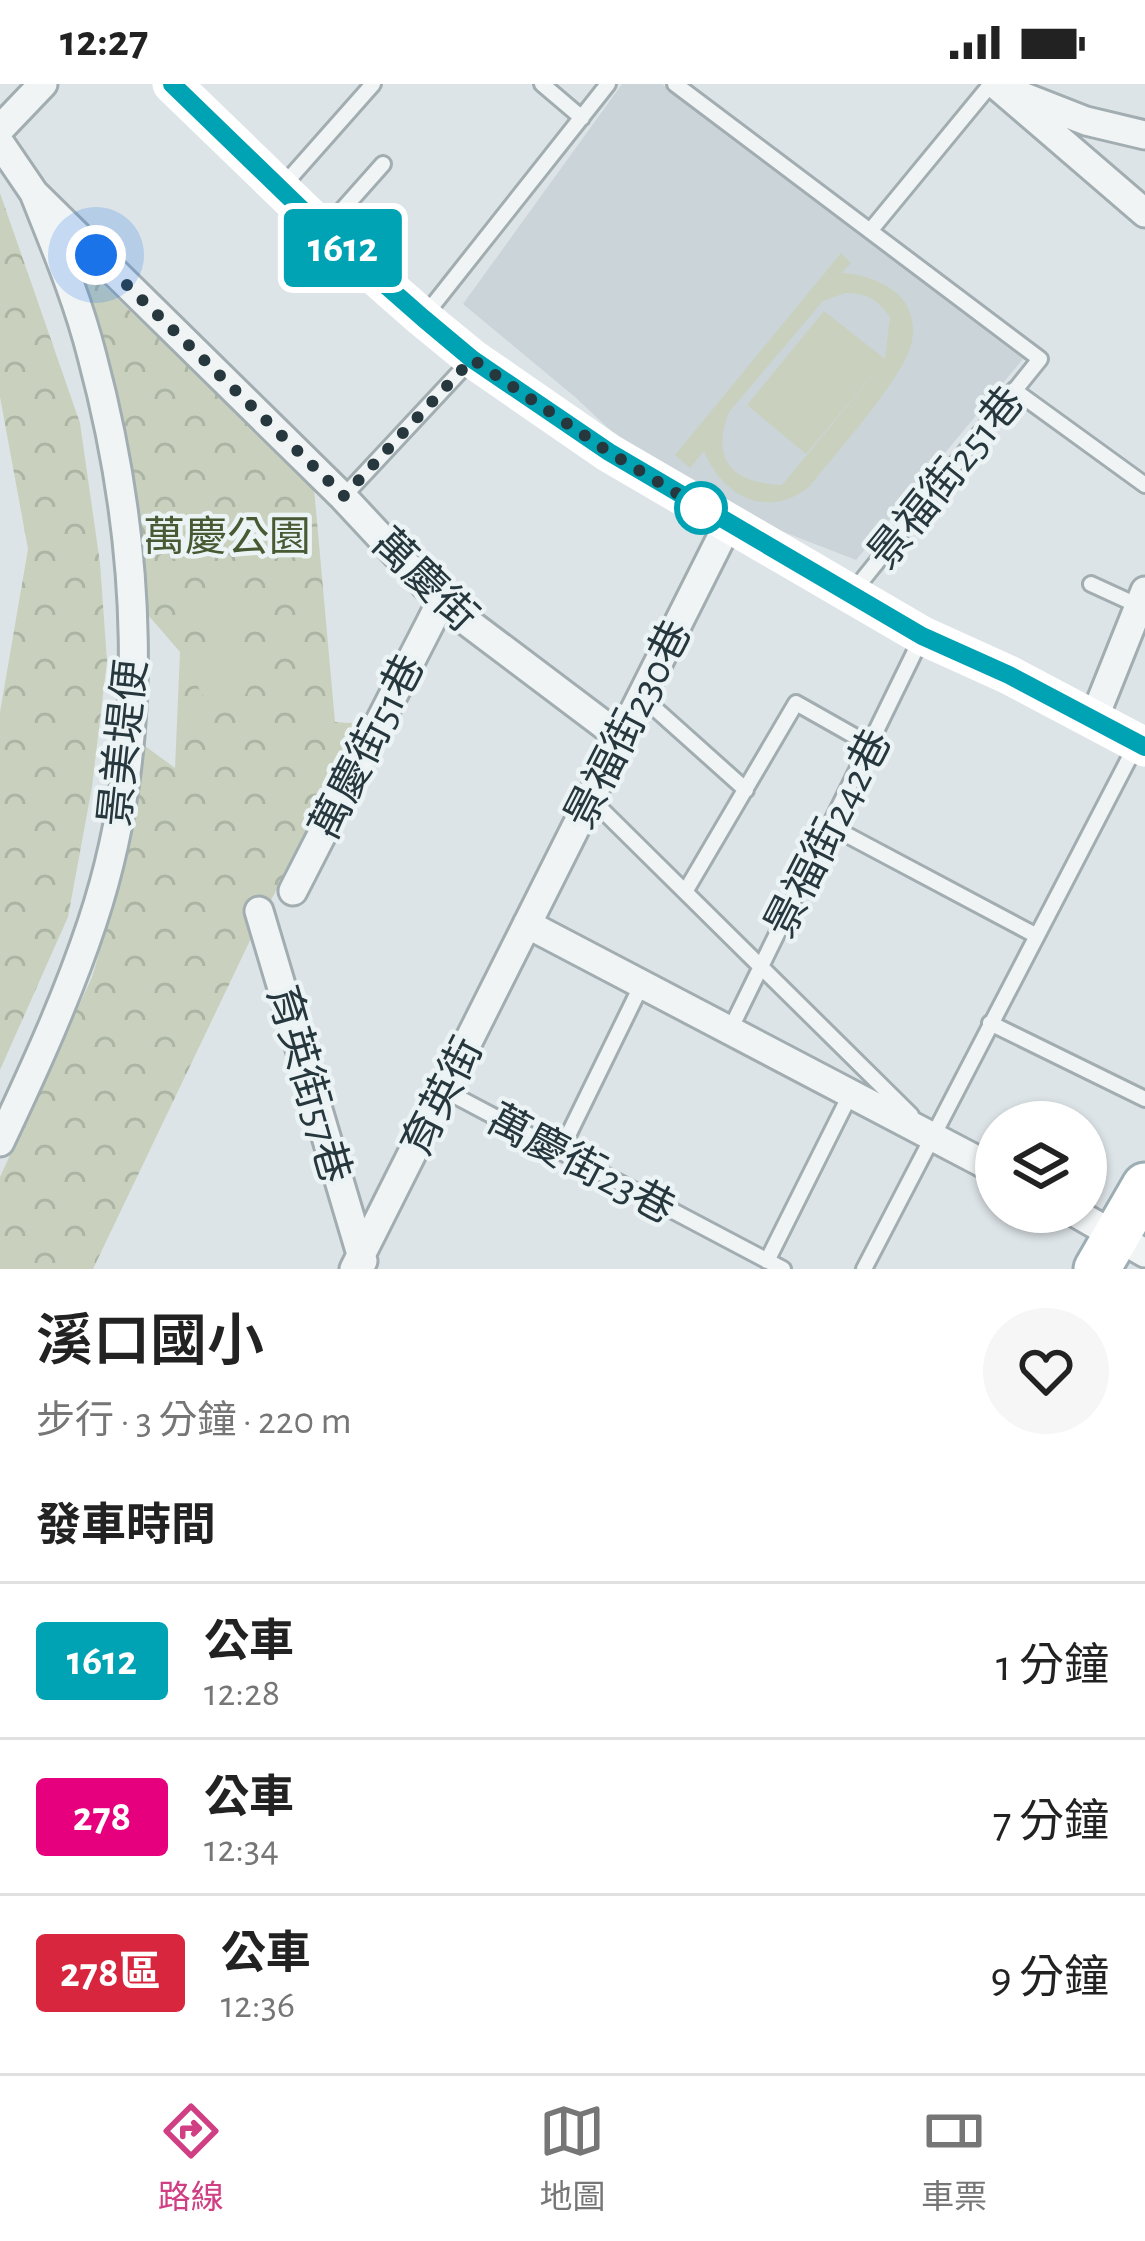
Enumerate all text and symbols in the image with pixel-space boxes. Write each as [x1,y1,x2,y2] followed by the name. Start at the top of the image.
[60,19,148,64] text: 12:27
[259,209,427,287] line badge: 1612
[66,225,126,285] your location
[308,227,378,269] text: 1612
[860,379,1032,577] street label: 景福街251巷
[676,483,726,533] unlabelled marker
[143,515,311,559] park label: 萬慶公園
[365,520,486,639] street label: 萬慶街
[557,614,699,835] street label: 景福街230巷
[302,647,432,846] street label: 萬慶街51巷
[92,657,154,829] street label: 景美堤便
[757,723,899,944] street label: 景福街242巷
[260,981,358,1188] street label: 育英街57巷
[394,1030,490,1163] street label: 育英街
[481,1096,682,1231] street label: 萬慶街23巷
[975,1101,1107,1233] map controls
[975,1101,1107,1233] button: layers
[983,1308,1109,1434] button: heart
[36,1314,264,1371] text: 溪口國小
[36,1402,352,1441] text: 步行 · 3 分鐘 · 220 m
[36,1504,216,1549] text: 發車時間
[204,1620,294,1665] text: 公車
[67,1640,137,1682] text: 1612
[996,1644,1109,1689] text: 1 分鐘
[204,1674,280,1713] text: 12:28
[204,1776,294,1821] text: 公車
[73,1796,131,1838] text: 278
[993,1800,1109,1845] text: 7 分鐘
[204,1830,279,1869] text: 12:34
[221,1932,311,1977] text: 公車
[60,1952,161,1994] text: 278區
[990,1956,1109,2001] text: 9 分鐘
[221,1986,295,2025] text: 12:36
[158,2098,224,2219] tab: 路線
[539,2098,605,2219] tab: 地圖
[921,2098,987,2219] tab: 車票

